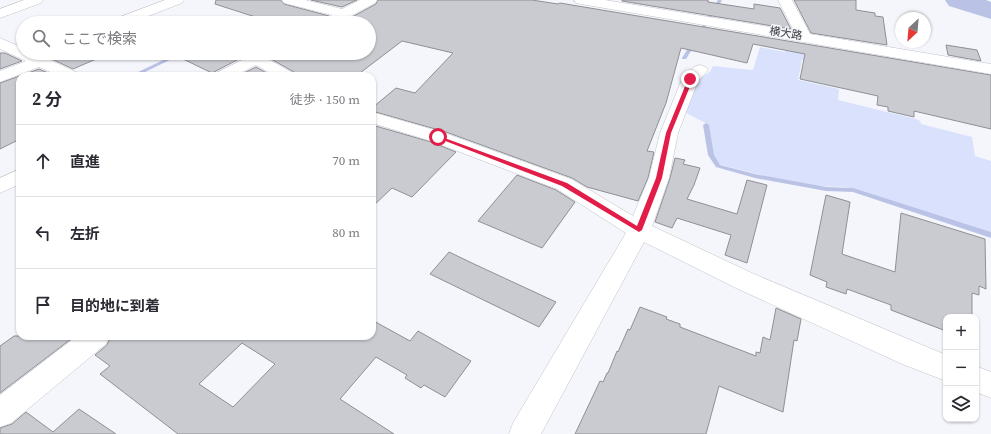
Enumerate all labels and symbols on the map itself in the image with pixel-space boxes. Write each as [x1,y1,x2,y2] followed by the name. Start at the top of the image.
[895,12,931,48] north arrow
[768,24,803,43] street label: 横大路
[681,70,699,88] route end
[429,128,447,146] route start

